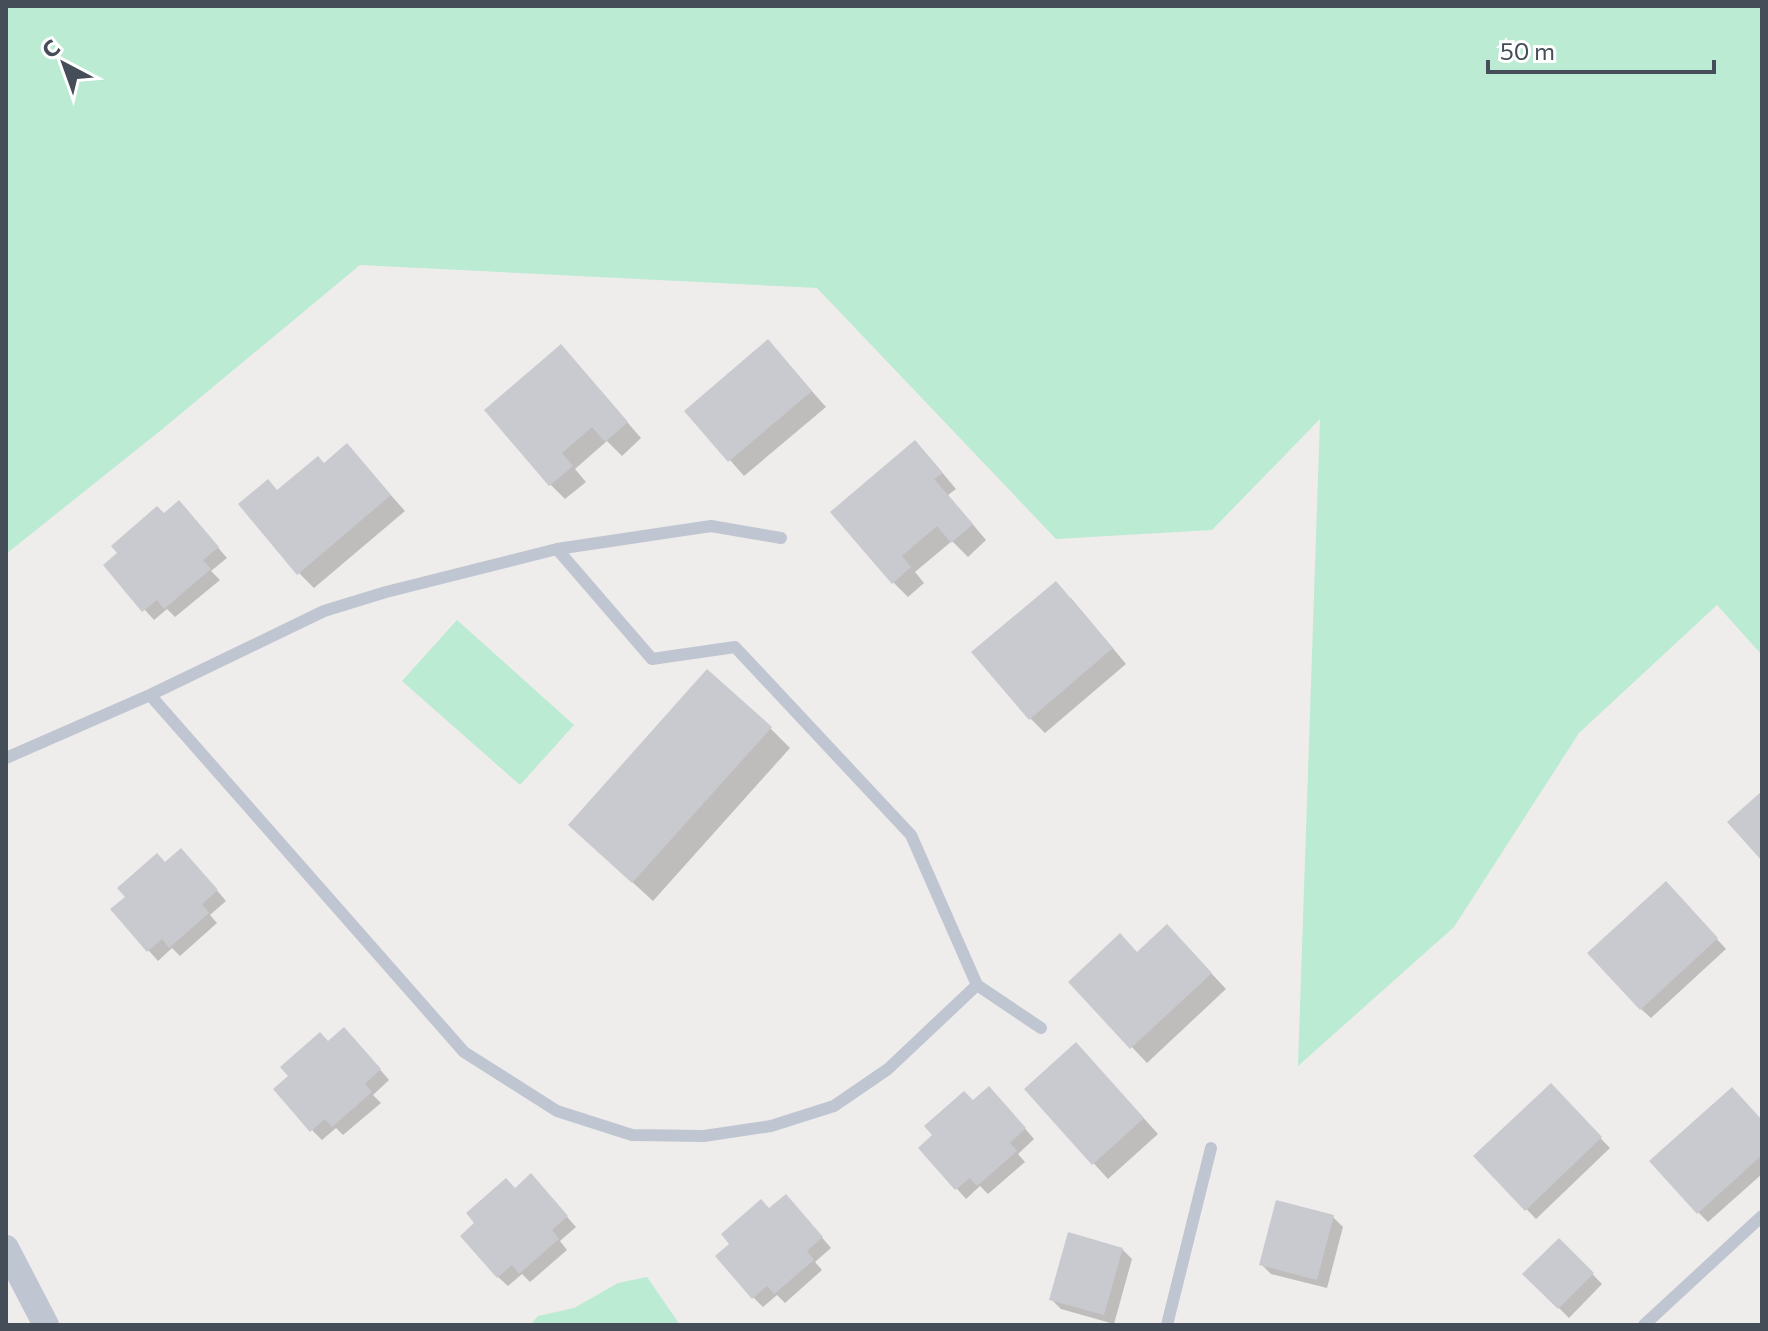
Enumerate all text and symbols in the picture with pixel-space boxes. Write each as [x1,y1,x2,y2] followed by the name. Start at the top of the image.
[24,24,104,104] north arrow
[1488,24,1714,74] scale bar
[36,33,65,64] text: С
[1500,36,1555,65] text: 50 m

